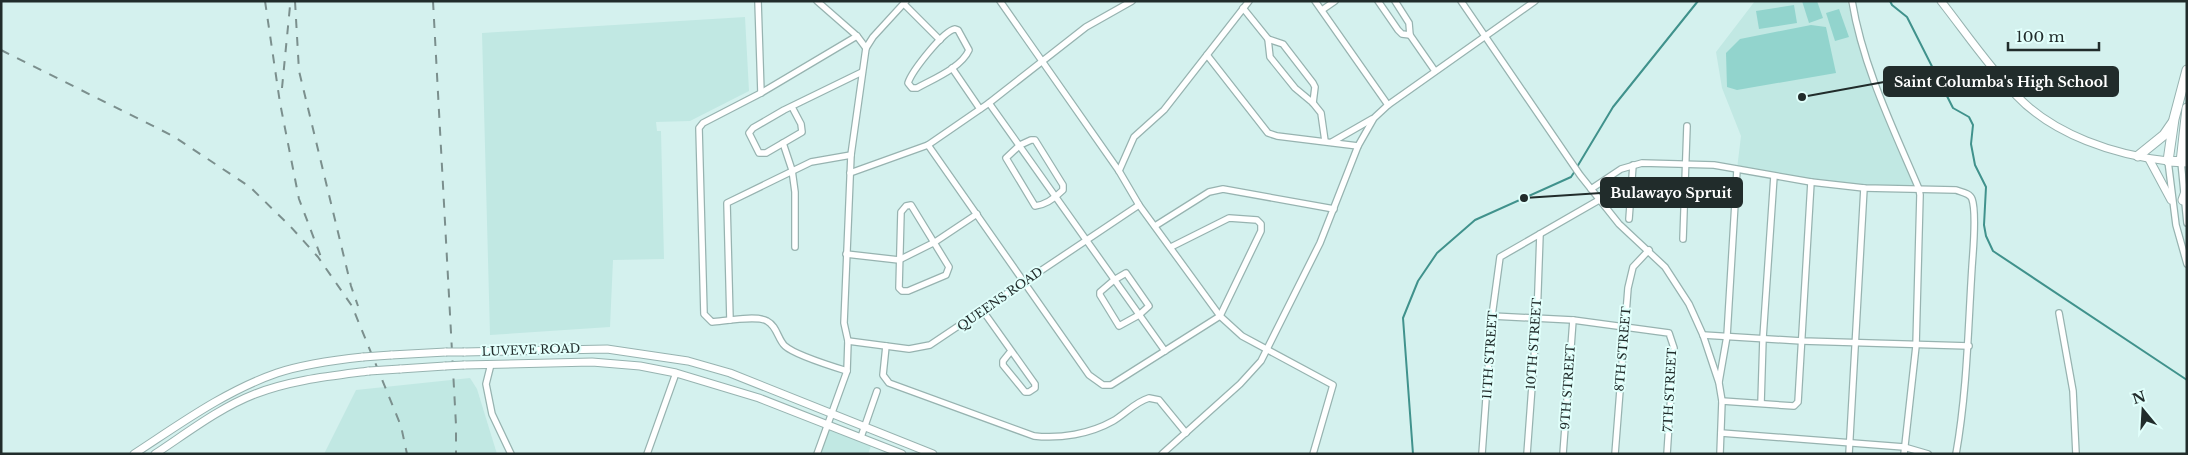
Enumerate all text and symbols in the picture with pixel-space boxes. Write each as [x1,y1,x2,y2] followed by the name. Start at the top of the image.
[2008,20,2099,52] scale bar
[2016,27,2065,46] text: 100 m
[1884,67,2118,96] callout: Saint Columba's High School
[1894,73,2108,91] text: Saint Columba's High School
[1601,178,1742,207] callout: Bulawayo Spruit
[1610,184,1732,202] text: Bulawayo Spruit
[954,263,1045,334] street label: QUEENS ROAD
[1523,297,1544,390] street label: 10TH STREET
[1611,305,1634,392] street label: 8TH STREET
[1479,310,1500,400] street label: 11TH STREET
[481,340,581,359] street label: LUVEVE ROAD
[1557,343,1578,430] street label: 9TH STREET
[1660,347,1679,432] street label: 7TH STREET
[2118,385,2168,435] north arrow
[2130,387,2148,408] text: N

